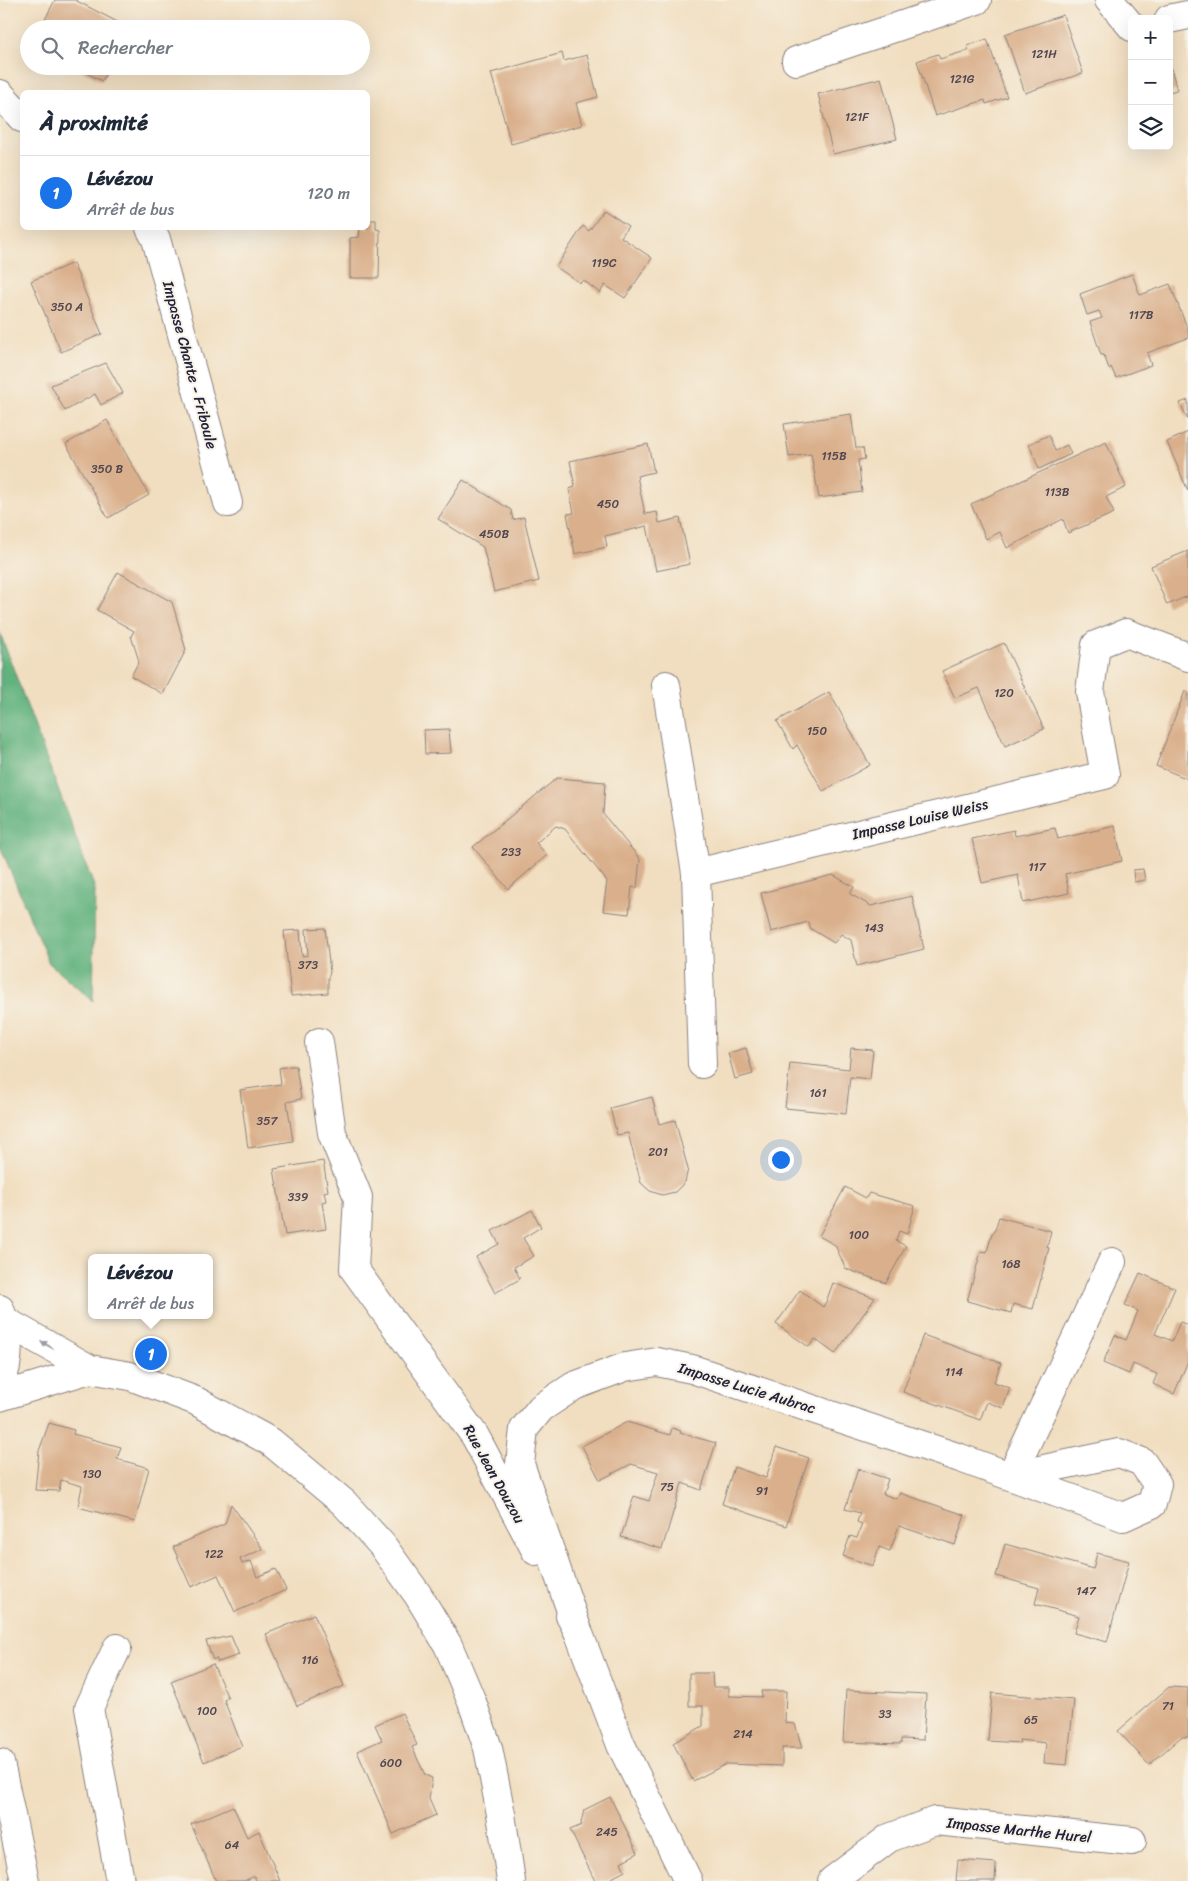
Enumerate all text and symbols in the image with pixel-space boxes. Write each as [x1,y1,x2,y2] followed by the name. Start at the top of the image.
[1128,15,1173,150] map controls
[1128,15,1173,60] button: +
[20,20,370,75] search box
[78,31,173,64] text: Rechercher
[38,34,66,62] icon: search
[1031,43,1057,65] house number: 121H
[1128,60,1173,105] button: −
[950,68,975,90] house number: 121G
[40,104,148,142] text: À proximité
[1128,105,1173,150] button: layers
[845,106,869,128] house number: 121F
[87,162,153,195] text: Lévézou
[53,179,59,208] text: 1
[307,179,350,208] text: 120 m
[87,195,174,224] text: Arrêt de bus
[591,252,617,274] house number: 119C
[155,277,225,452] street label: Impasse Chante - Friboule
[51,296,83,318] house number: 350 A
[1129,304,1154,326] house number: 117B
[821,445,847,467] house number: 115B
[91,458,124,480] house number: 350 B
[1045,481,1070,503] house number: 113B
[597,493,620,515] house number: 450
[479,523,509,545] house number: 450B
[994,682,1014,704] house number: 120
[807,720,827,742] house number: 150
[849,791,991,847] street label: Impasse Louise Weiss
[501,841,521,863] house number: 233
[1028,856,1047,878] house number: 117
[864,917,884,939] house number: 143
[298,954,318,976] house number: 373
[809,1082,827,1104] house number: 161
[257,1110,279,1132] house number: 357
[648,1141,668,1163] house number: 201
[768,1147,794,1173] your location
[288,1186,308,1208] house number: 339
[849,1224,870,1246] house number: 100
[1001,1253,1021,1275] house number: 168
[88,1254,213,1319] popup
[107,1256,173,1289] text: Lévézou
[107,1289,194,1318] text: Arrêt de bus
[135,1335,167,1373] pin: 1
[41,1341,54,1350] one-way arrow
[674,1354,819,1421] street label: Impasse Lucie Aubrac
[945,1361,963,1383] house number: 114
[456,1420,532,1528] street label: Rue Jean Douzou
[82,1463,102,1485] house number: 130
[660,1476,674,1498] house number: 75
[756,1480,768,1502] house number: 91
[205,1543,224,1565] house number: 122
[1076,1580,1097,1602] house number: 147
[301,1649,319,1671] house number: 116
[1162,1695,1174,1717] house number: 71
[197,1700,218,1722] house number: 100
[878,1703,892,1725] house number: 33
[1024,1709,1038,1731] house number: 65
[733,1723,753,1745] house number: 214
[380,1752,402,1774] house number: 600
[944,1809,1093,1851] street label: Impasse Marthe Hurel
[596,1821,618,1843] house number: 245
[225,1834,240,1856] house number: 64

